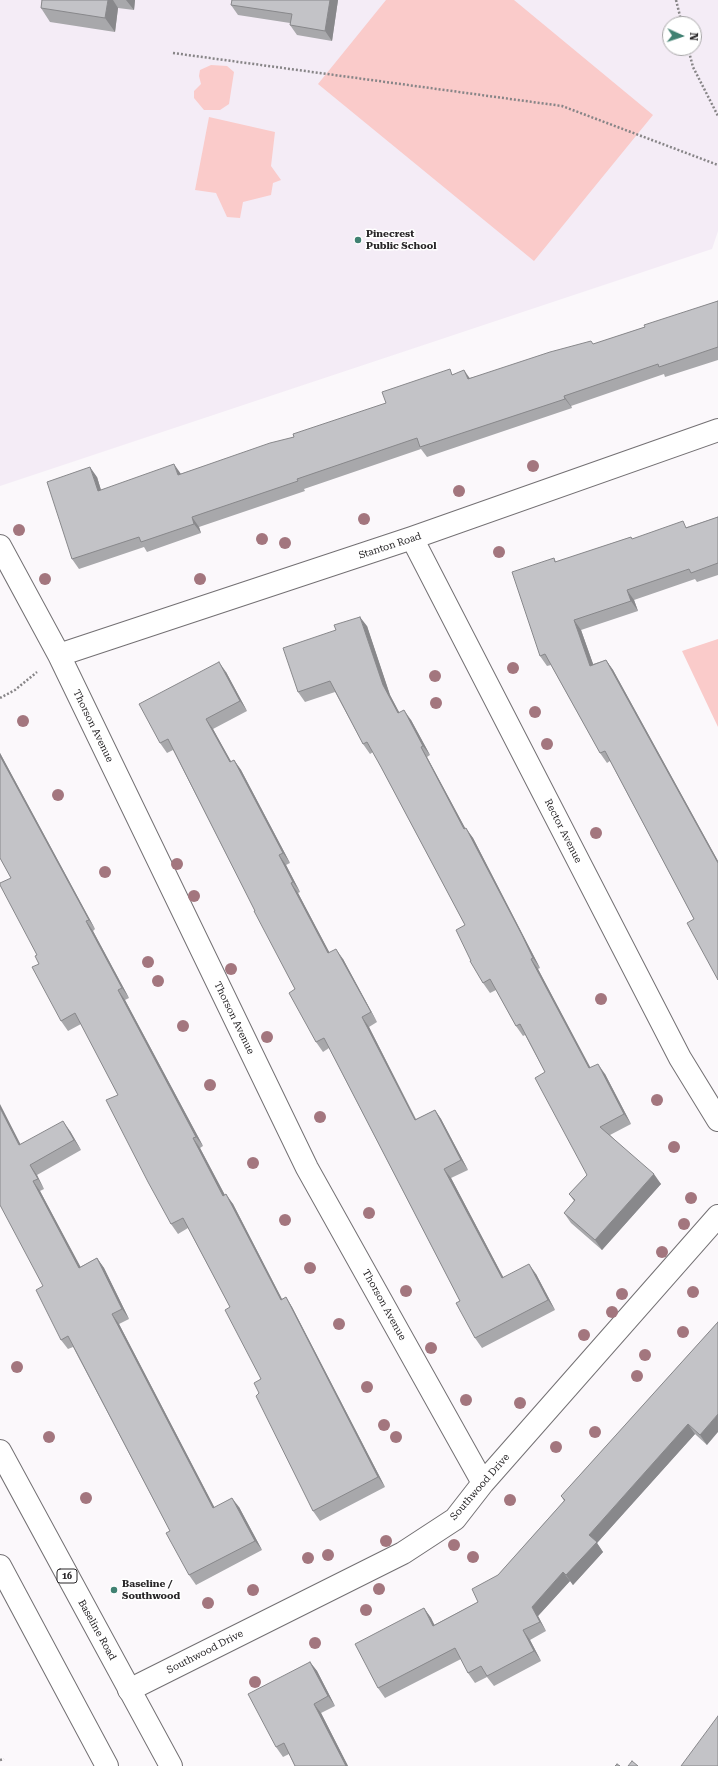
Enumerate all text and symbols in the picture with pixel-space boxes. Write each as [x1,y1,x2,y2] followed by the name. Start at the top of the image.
[662,16,702,56] north arrow
[687,32,700,41] text: N
[366,228,436,252] place label: Pinecrest Public School
[353,235,363,245] marker: Pinecrest Public School
[357,530,423,562] street label: Stanton Road
[70,688,116,764] street label: Thorson Avenue
[542,797,584,865] street label: Rector Avenue
[211,980,257,1056] street label: Thorson Avenue
[360,1268,408,1342] street label: Thorson Avenue
[448,1451,512,1523] street label: Southwood Drive
[57,1569,77,1583] road number: 16
[122,1578,180,1602] place label: Baseline / Southwood
[109,1585,119,1595] marker: Baseline / Southwood
[75,1598,119,1662] street label: Baseline Road
[165,1628,245,1676] street label: Southwood Drive

